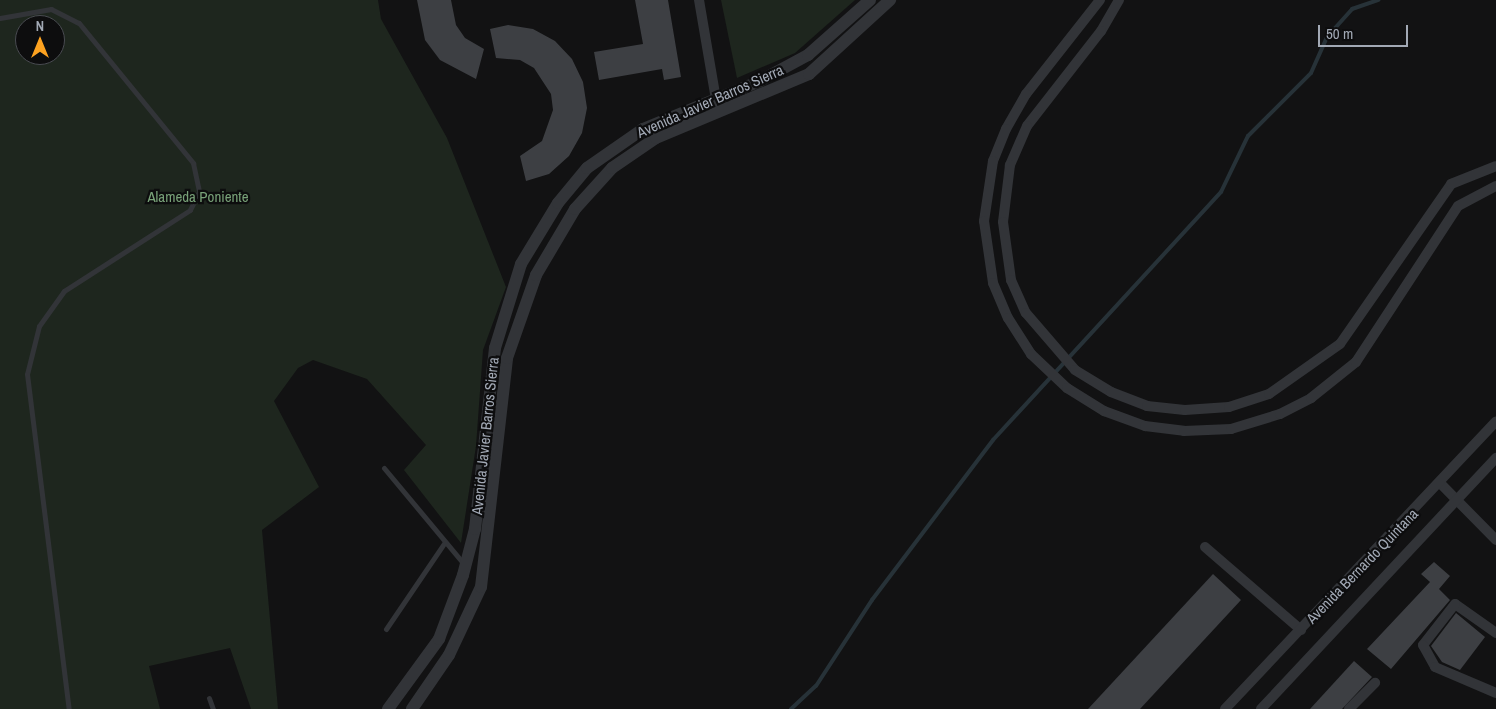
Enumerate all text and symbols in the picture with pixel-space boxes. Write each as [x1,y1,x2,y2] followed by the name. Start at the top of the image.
[15,15,65,65] north arrow
[1321,15,1411,47] scale bar
[36,17,44,35] text: N
[1326,23,1353,44] text: 50 m
[634,61,786,141] street label: Avenida Javier Barros Sierra
[147,188,249,206] park label: Alameda Poniente
[468,356,502,516] street label: Avenida Javier Barros Sierra
[1302,505,1422,627] street label: Avenida Bernardo Quintana

